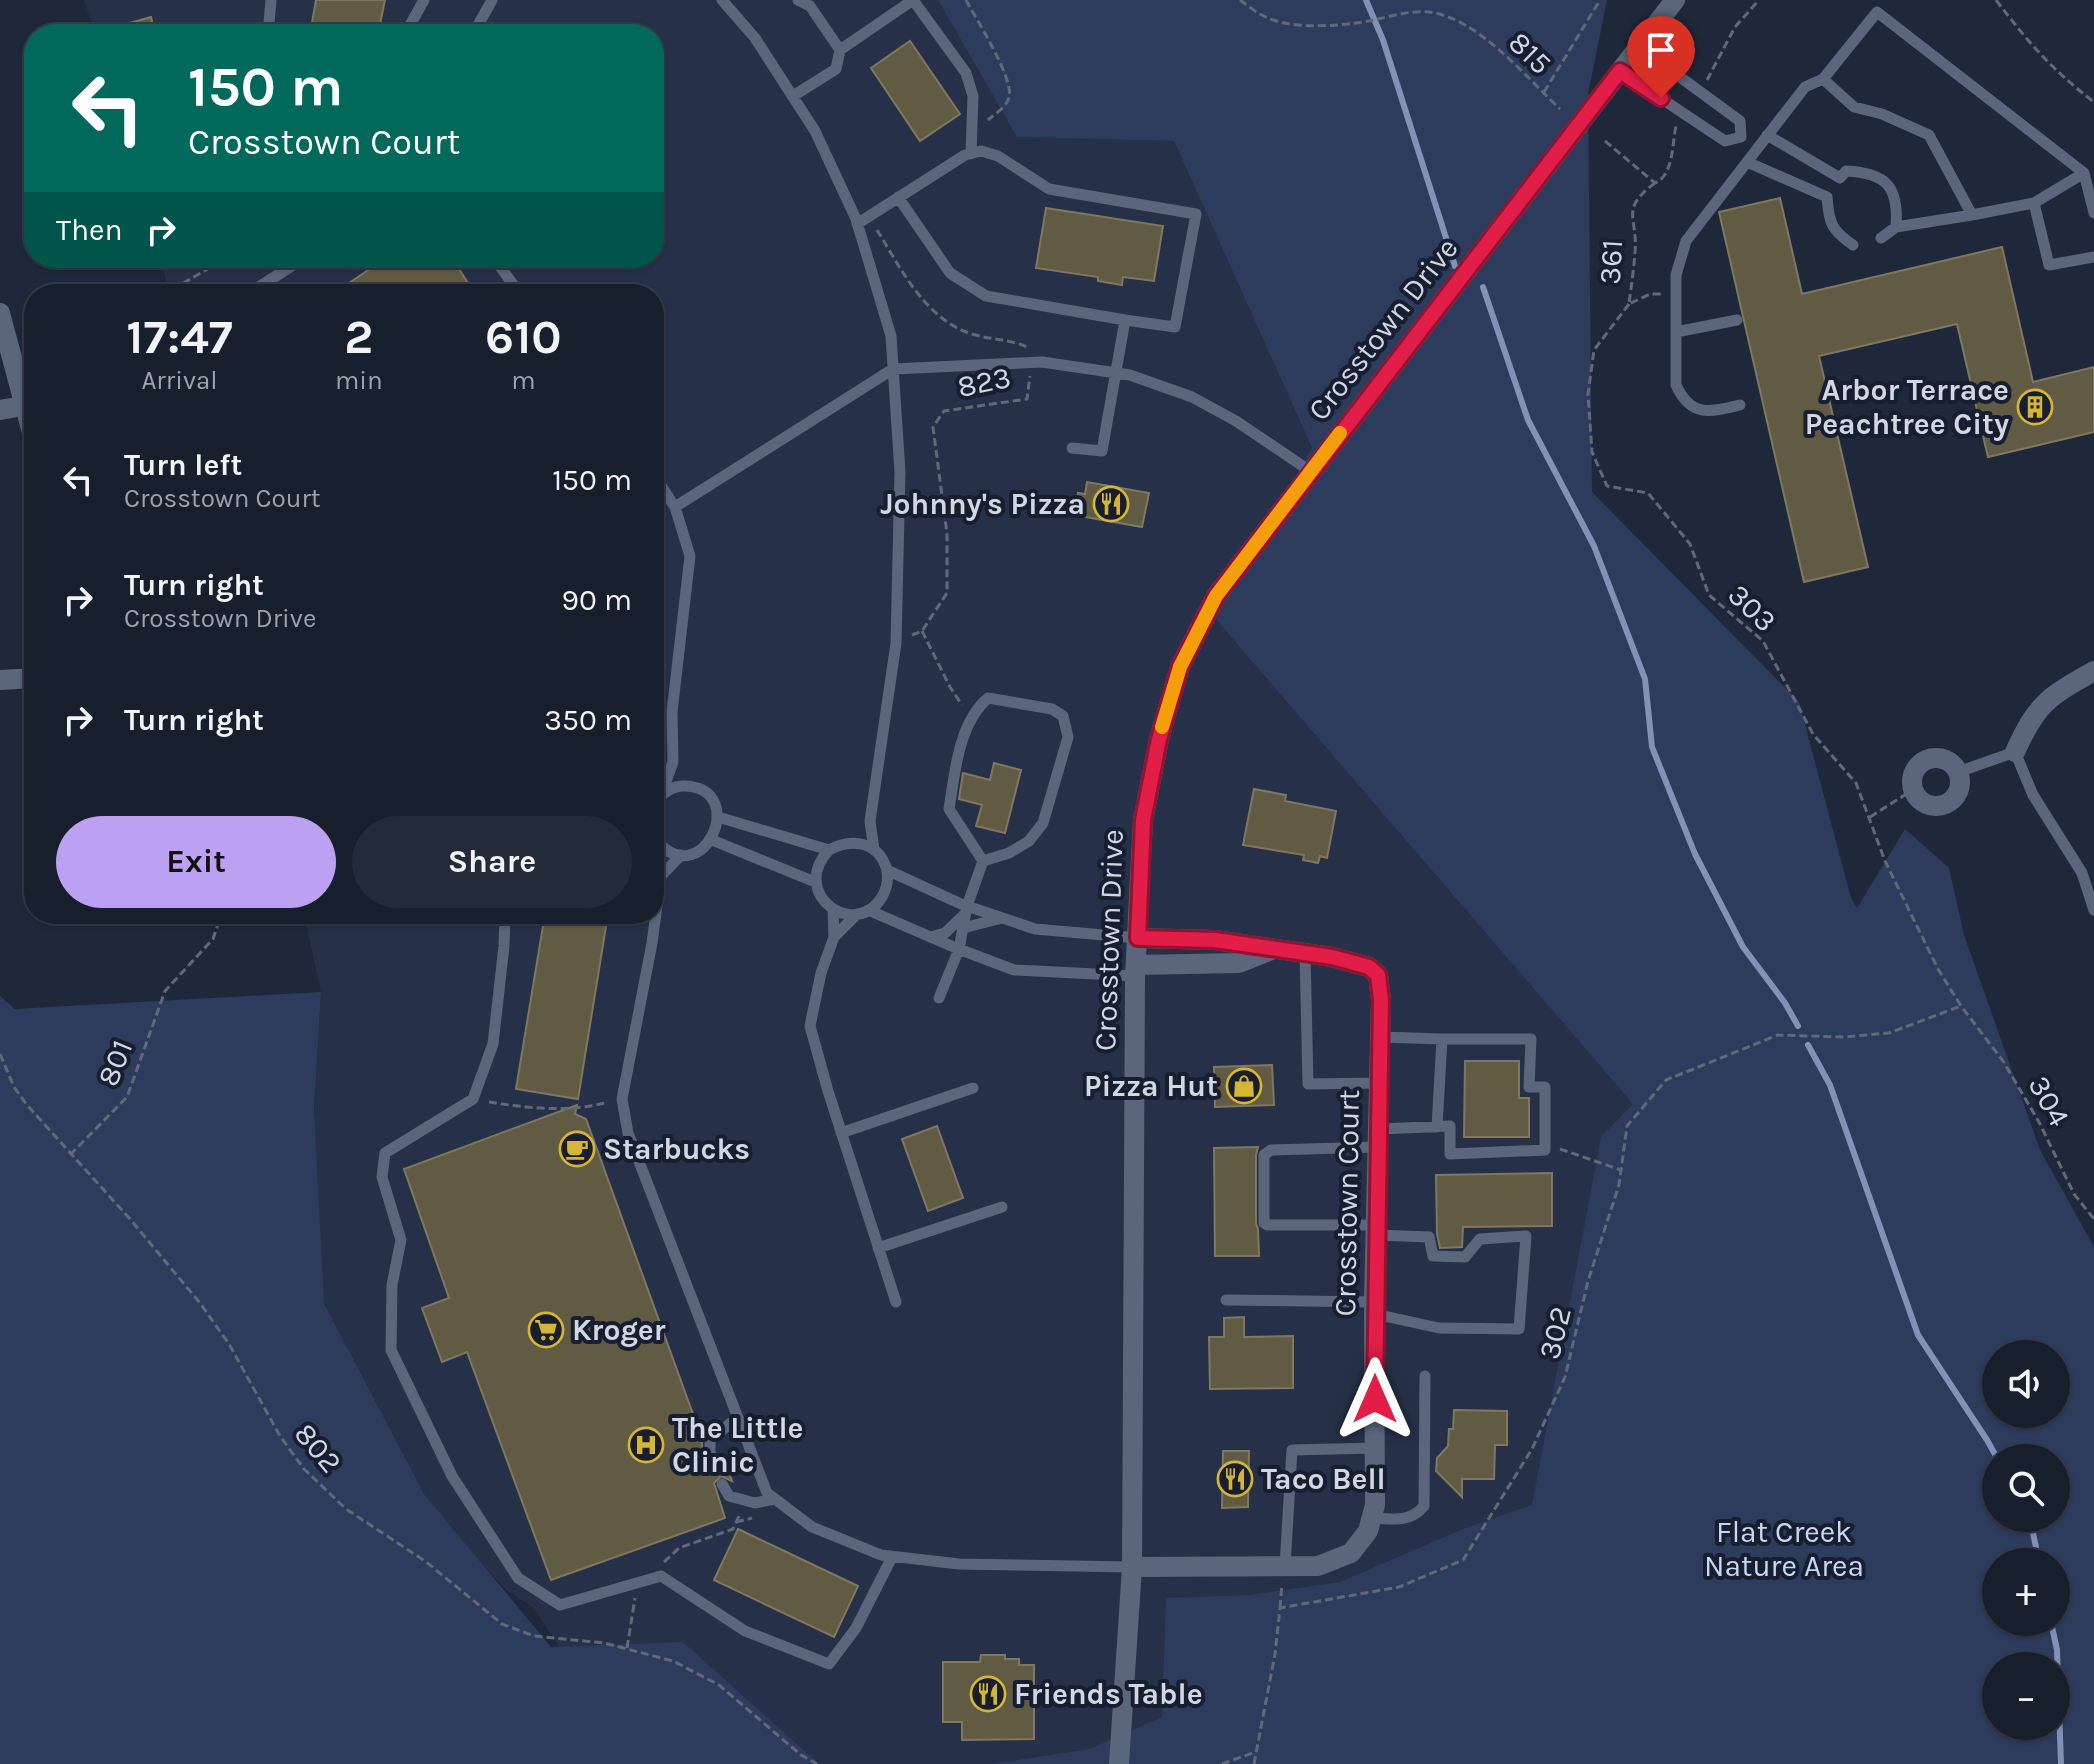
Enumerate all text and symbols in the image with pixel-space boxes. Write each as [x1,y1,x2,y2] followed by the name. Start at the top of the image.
[1627,16,1695,98] pin
[1501,24,1559,82] street label: 815
[1639,28,1683,72] icon: arrive
[188,54,343,119] text: 150 m
[56,56,160,160] icon: left
[188,121,460,163] text: Crosstown Court
[139,208,183,252] icon: right
[56,212,123,248] text: Then
[1301,230,1465,428] street label: Crosstown Drive
[1592,239,1630,285] street label: 361
[126,309,233,365] text: 17:47
[344,309,373,365] text: 2
[485,309,562,365] text: 610
[954,359,1014,405] street label: 823
[141,365,218,396] text: Arrival
[335,365,383,396] text: min
[511,365,536,396] text: m
[1805,372,2009,442] place label: Arbor Terrace Peachtree City
[2016,388,2054,426] building icon: Arbor Terrace Peachtree City
[124,447,242,483] text: Turn left
[56,458,100,502] icon: left
[552,462,632,498] text: 150 m
[124,483,321,514] text: Crosstown Court
[1092,485,1130,523] restaurant icon: Johnny's Pizza
[880,486,1085,522] place label: Johnny's Pizza
[124,567,264,603] text: Turn right
[1720,577,1784,639] street label: 303
[56,578,100,622] icon: right
[562,582,632,618] text: 90 m
[124,603,316,634] text: Crosstown Drive
[56,698,100,742] icon: right
[124,702,264,738] text: Turn right
[544,702,632,738] text: 350 m
[56,816,336,908] button: Exit
[352,816,632,908] button: Share
[1087,829,1131,1051] street label: Crosstown Drive
[90,1035,140,1091] street label: 801
[1225,1067,1263,1105] shop icon: Pizza Hut
[1084,1068,1218,1104] place label: Pizza Hut
[2021,1069,2078,1133] street label: 304
[1327,1089,1367,1317] street label: Crosstown Court
[558,1130,596,1168] cafe icon: Starbucks
[603,1131,750,1167] place label: Starbucks
[1531,1303,1579,1363] street label: 302
[527,1311,565,1349] supermarket icon: Kroger
[572,1312,666,1348] place label: Kroger
[1982,1340,2070,1740] map controls
[1982,1340,2070,1428] button: sound
[1333,1357,1417,1441] position arrow
[672,1410,804,1480] place label: The Little Clinic
[287,1416,349,1480] street label: 802
[627,1426,665,1464] hospital icon: The Little Clinic
[1982,1444,2070,1532] button: search
[1216,1460,1254,1498] restaurant icon: Taco Bell
[1261,1461,1386,1497] place label: Taco Bell
[1704,1514,1864,1584] park label: Flat Creek Nature Area
[1982,1548,2070,1636] button: +
[1982,1652,2070,1740] button: −
[969,1675,1007,1713] restaurant icon: Friends Table
[1014,1676,1203,1712] place label: Friends Table

